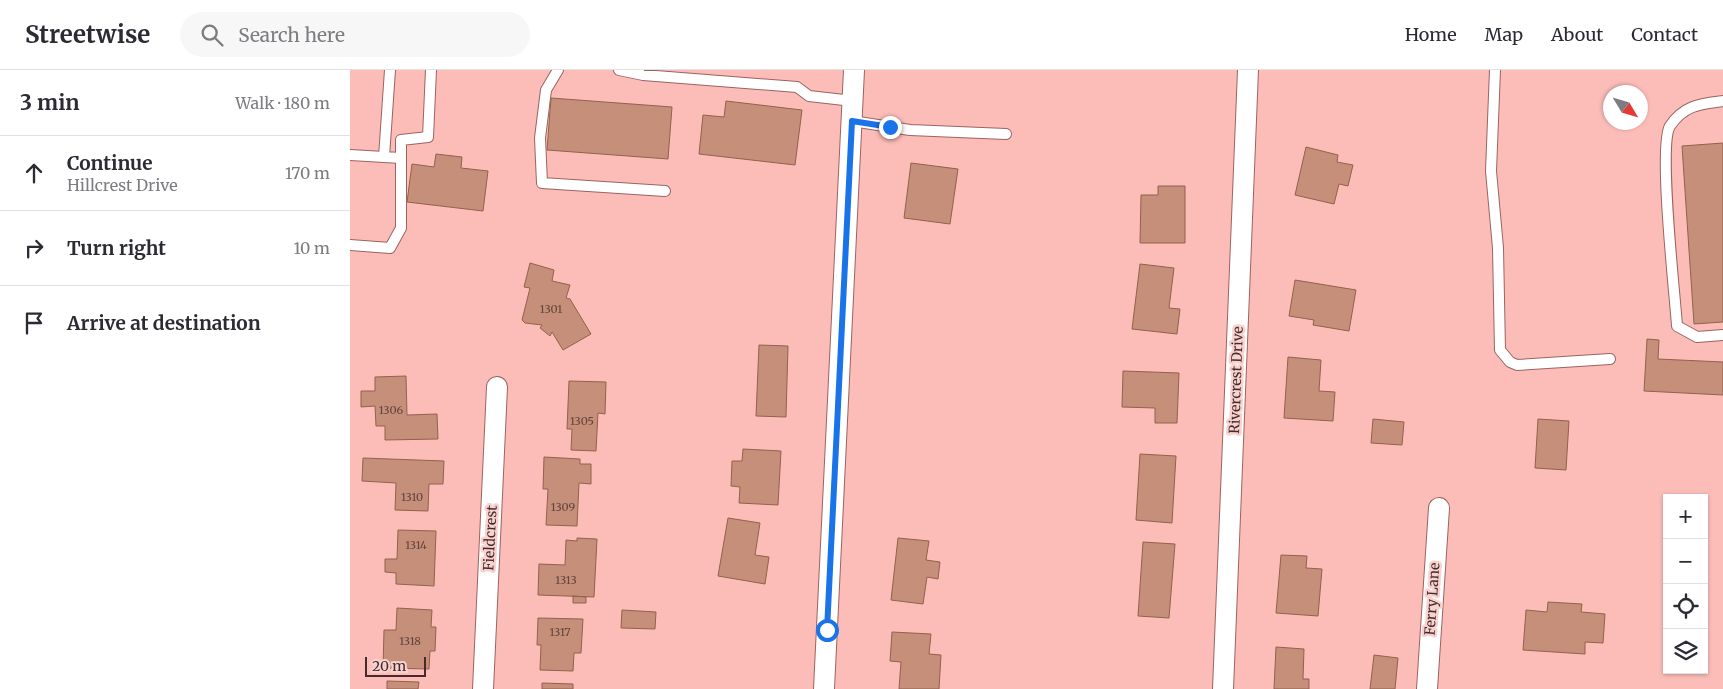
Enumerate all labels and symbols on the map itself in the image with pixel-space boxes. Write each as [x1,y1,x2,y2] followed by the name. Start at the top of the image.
[1603,85,1648,130] north arrow
[879,116,902,139] route end
[540,302,562,316] house number: 1301
[1225,326,1247,434] street label: Rivercrest Drive
[379,403,404,417] house number: 1306
[570,414,594,428] house number: 1305
[401,490,423,504] house number: 1310
[551,500,576,514] house number: 1309
[479,504,501,571] street label: Fieldcrest
[405,538,427,552] house number: 1314
[1420,562,1444,636] street label: Ferry Lane
[555,573,577,587] house number: 1313
[816,619,839,642] route start
[549,625,571,639] house number: 1317
[399,634,421,648] house number: 1318
[365,654,426,677] scale bar

